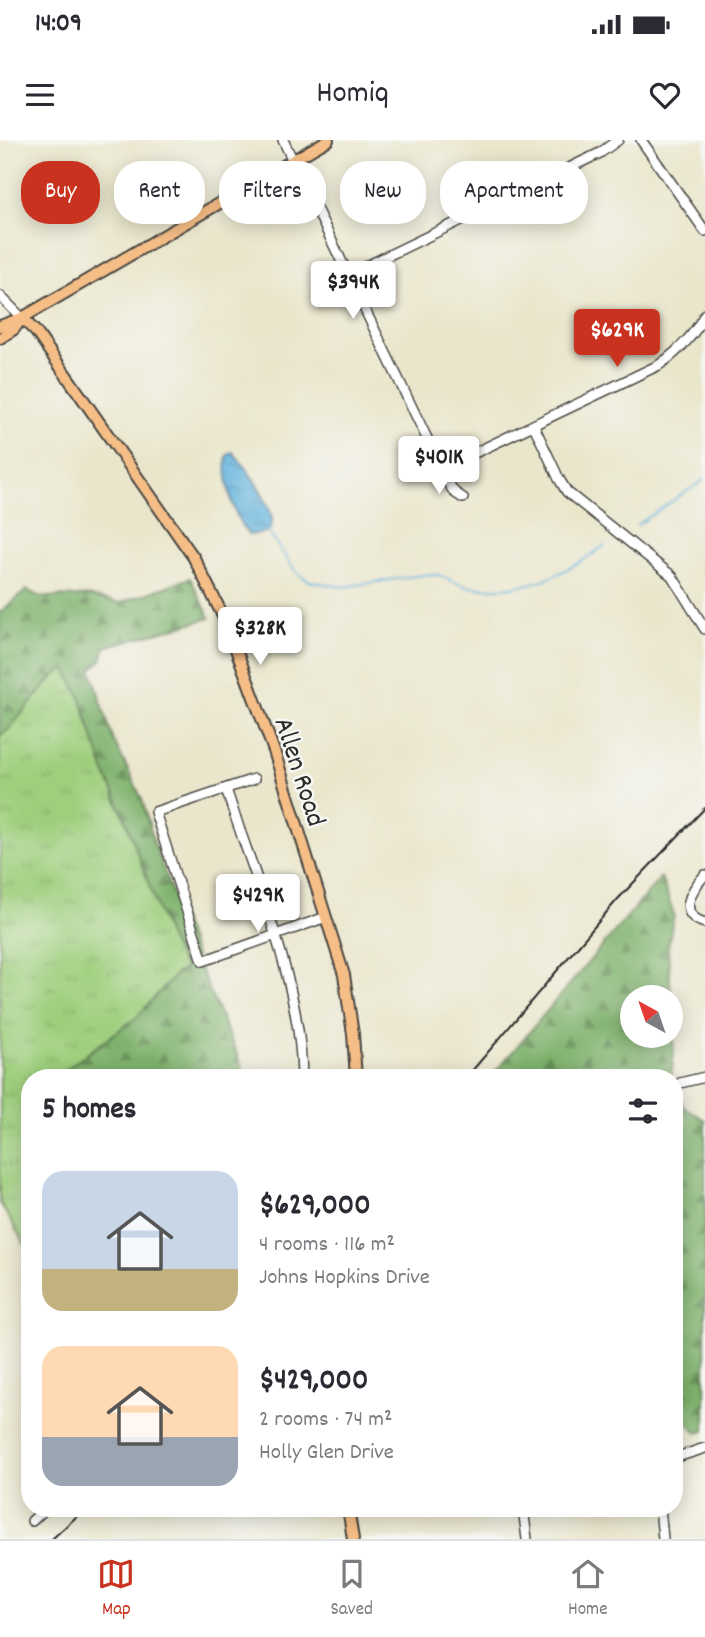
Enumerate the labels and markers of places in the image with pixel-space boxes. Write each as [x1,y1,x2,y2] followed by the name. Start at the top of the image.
[304,262,402,321] pin: $394K
[568,310,666,369] pin: $629K
[390,436,488,496] pin: $401K
[211,608,309,667] pin: $328K
[209,874,307,934] pin: $429K

